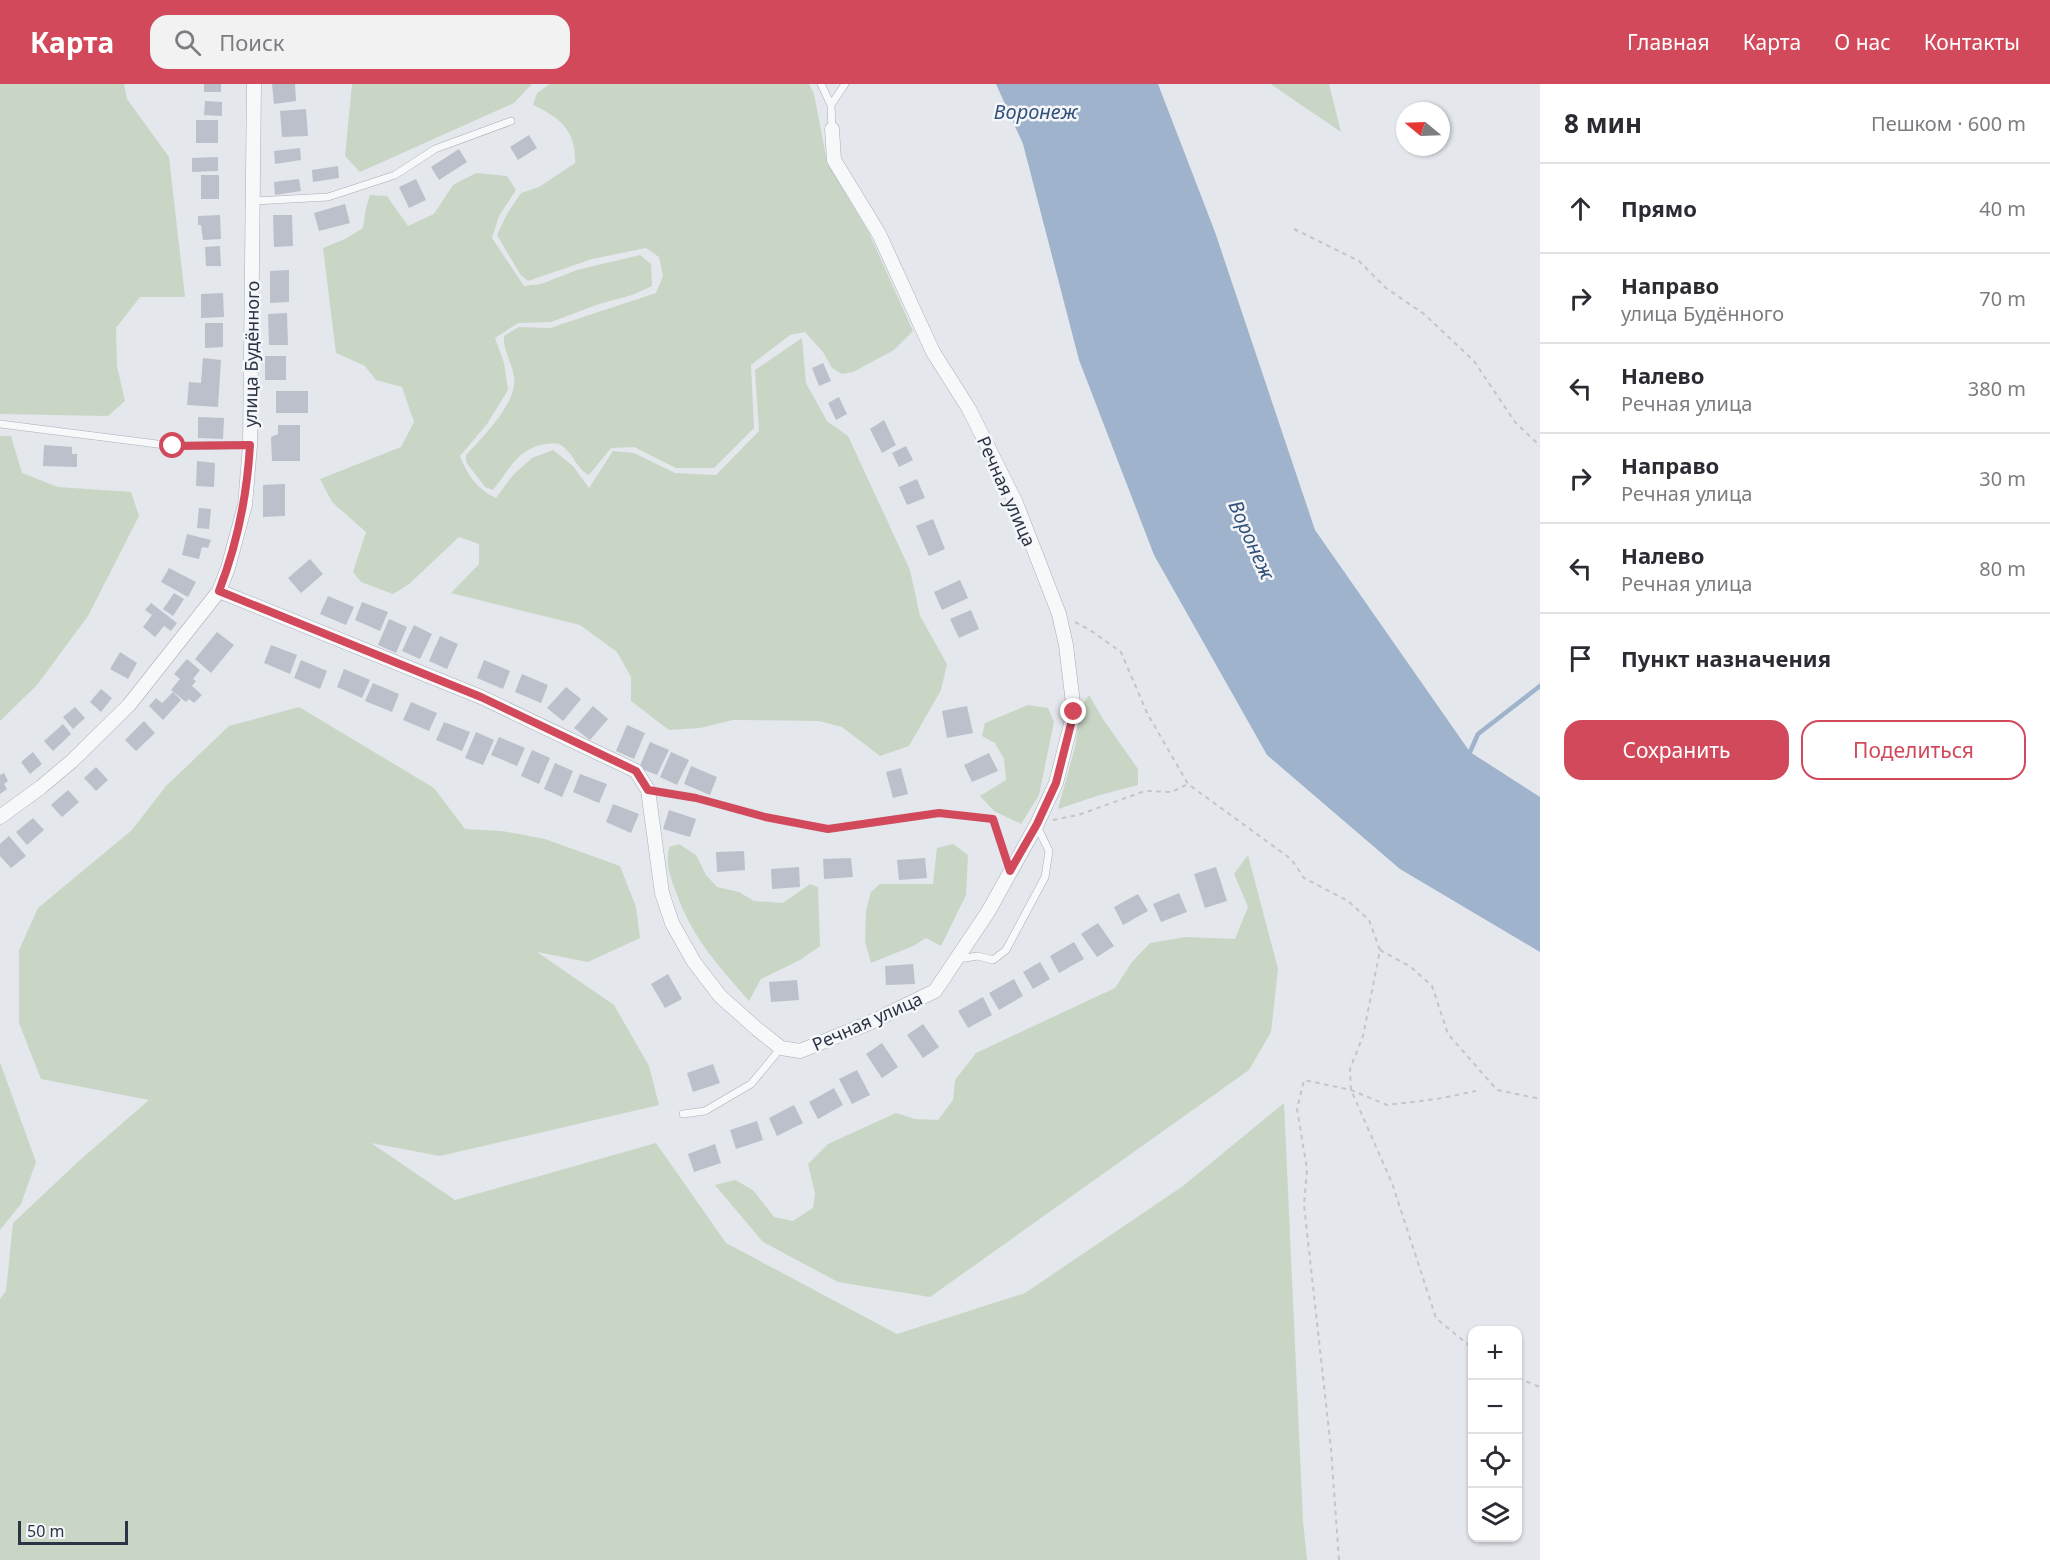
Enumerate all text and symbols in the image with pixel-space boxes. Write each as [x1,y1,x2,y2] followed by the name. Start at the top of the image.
[150,15,570,69] search box
[30,23,114,61] text: Карта
[171,26,204,59] icon: search
[219,27,285,57] text: Поиск
[1627,28,1710,56] text: Главная
[1743,28,1801,56] text: Карта
[1834,28,1891,56] text: О нас
[1924,28,2020,56] text: Контакты
[994,98,1079,125] water label: Воронеж
[1396,102,1450,156] north arrow
[1564,105,1642,141] text: 8 мин
[1871,110,2026,137] text: Пешком · 600 m
[1564,192,1597,225] icon: ahead
[1621,193,1697,223] text: Прямо
[1979,195,2026,222] text: 40 m
[1621,270,1719,300] text: Направо
[238,280,264,428] street label: улица Будённого
[1564,282,1597,315] icon: right
[1979,285,2026,312] text: 70 m
[1621,300,1784,327] text: улица Будённого
[1621,360,1704,390] text: Налево
[1564,372,1597,405] icon: left
[1968,375,2026,402] text: 380 m
[1621,390,1752,417] text: Речная улица
[159,432,185,458] route start
[972,432,1042,550] street label: Речная улица
[1621,450,1719,480] text: Направо
[1564,462,1597,495] icon: right
[1979,465,2026,492] text: 30 m
[1621,480,1752,507] text: Речная улица
[1223,496,1282,584] water label: Воронеж
[1621,540,1704,570] text: Налево
[1564,552,1597,585] icon: left
[1979,555,2026,582] text: 80 m
[1621,570,1752,597] text: Речная улица
[1564,642,1597,675] icon: arrive
[1621,643,1831,673] text: Пункт назначения
[1060,698,1086,724] route end
[1564,720,1789,780] button: Сохранить
[1801,720,2026,780] button: Поделиться
[808,986,926,1056] street label: Речная улица
[1468,1326,1522,1542] map controls
[1468,1326,1522,1380] button: +
[1468,1380,1522,1434] button: −
[1468,1434,1522,1488] button: locate
[1468,1488,1522,1542] button: layers
[18,1518,128,1546] scale bar
[27,1520,64,1542] text: 50 m

